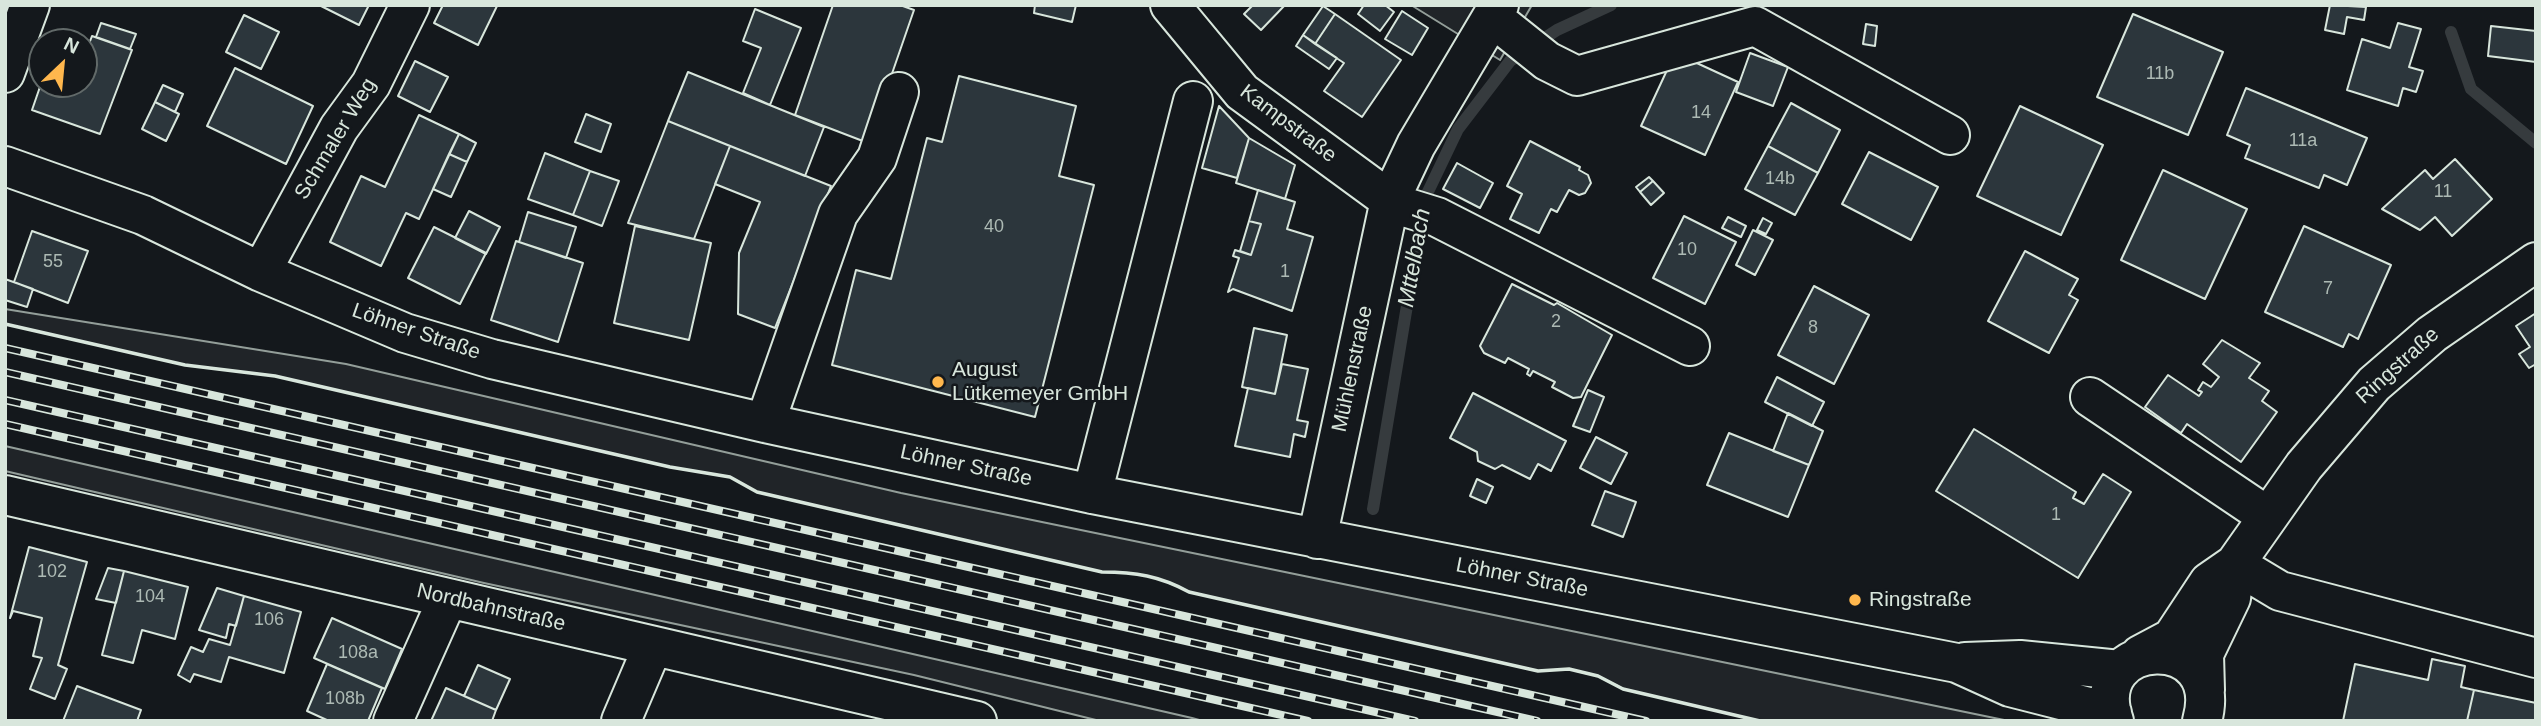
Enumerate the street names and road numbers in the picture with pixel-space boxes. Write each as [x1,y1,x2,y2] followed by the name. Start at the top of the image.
[290,74,382,204] street label: Schmaler Weg
[1235,80,1341,168] street label: Kampstraße
[348,298,484,366] street label: Löhner Straße
[1327,304,1379,434] street label: Mühlenstraße
[2351,322,2445,410] street label: Ringstraße
[898,440,1034,492] street label: Löhner Straße
[1454,553,1590,603] street label: Löhner Straße
[414,579,568,637] street label: Nordbahnstraße

